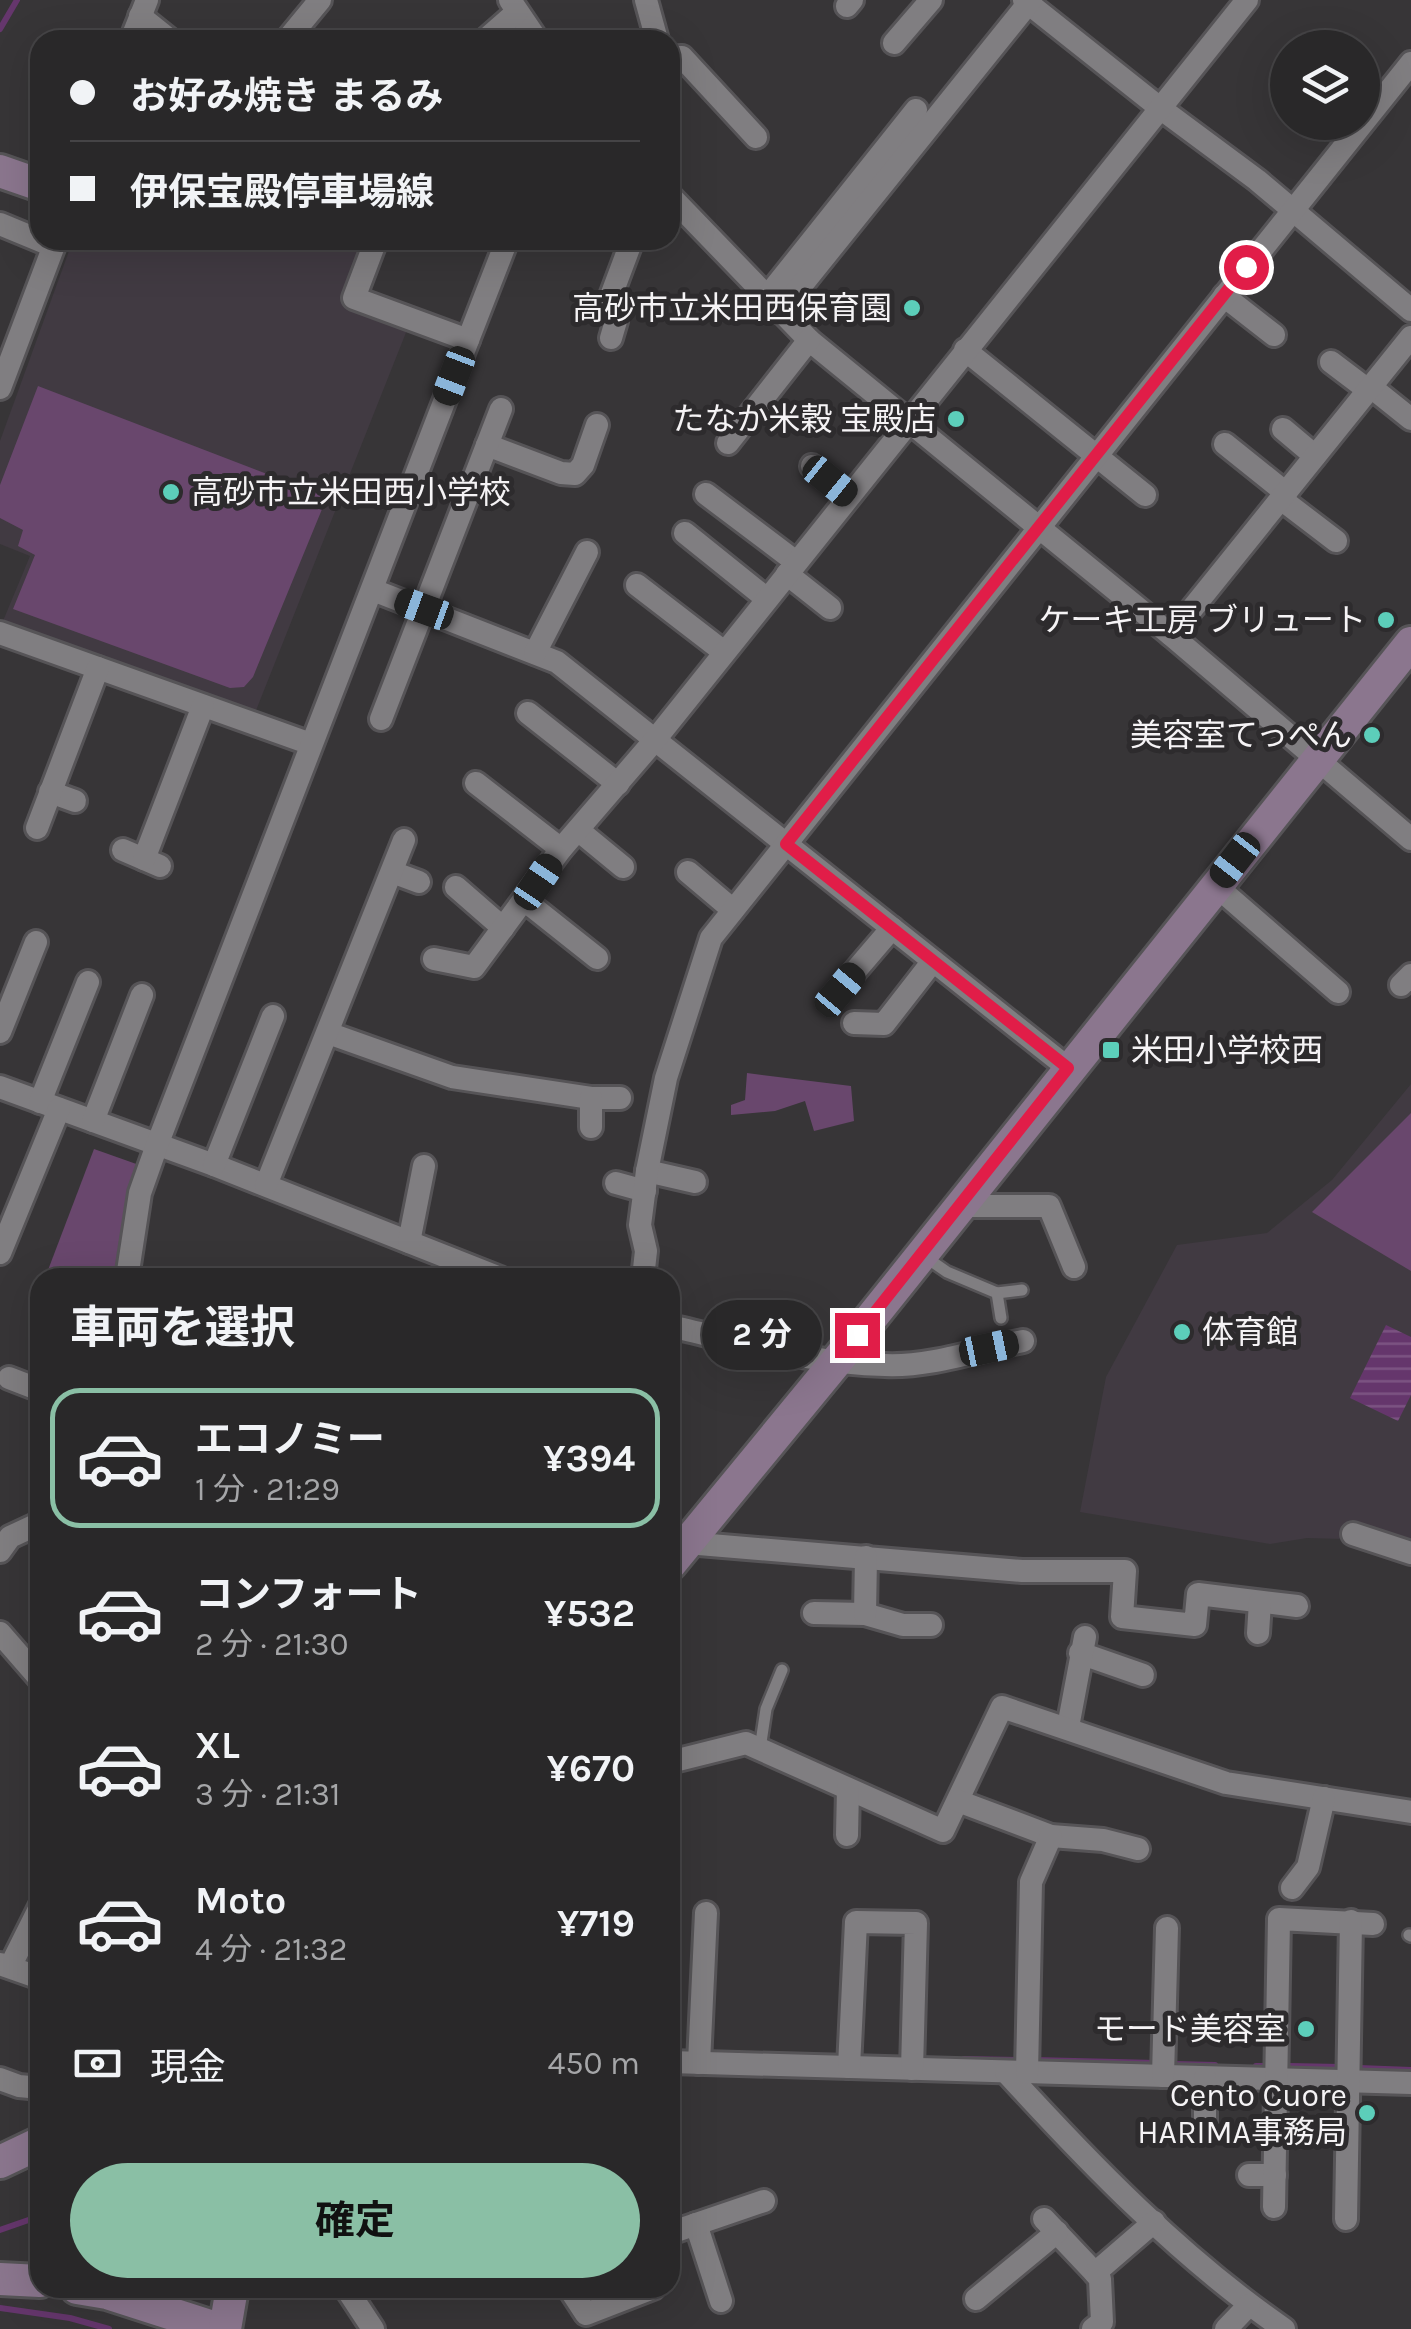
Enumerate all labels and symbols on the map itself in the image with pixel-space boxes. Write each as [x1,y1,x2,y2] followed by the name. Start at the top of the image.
[1224,245,1269,290] route start
[572,290,892,327] place label: 高砂市立米田西保育園
[901,297,923,319] marker: 高砂市立米田西保育園
[429,343,479,409] car
[672,401,936,438] place label: たなか米穀 宝殿店
[945,408,967,430] marker: たなか米穀 宝殿店
[797,450,863,512] car
[191,474,511,511] place label: 高砂市立米田西小学校
[160,481,182,503] marker: 高砂市立米田西小学校
[391,585,457,633] car
[1038,602,1366,639] place label: ケーキ工房 ブリュート
[1375,609,1397,631] marker: ケーキ工房 ブリュート
[1130,717,1352,754] place label: 美容室てっぺん
[1361,724,1383,746] marker: 美容室てっぺん
[1205,827,1265,893] car
[509,849,567,915] car
[809,957,871,1023] car
[1131,1032,1323,1069] place label: 米田小学校西
[1100,1039,1122,1061] marker: 米田小学校西
[702,1300,822,1370] callout: 2 分
[835,1313,880,1358] route end
[1202,1314,1298,1351] place label: 体育館
[1171,1321,1193,1343] marker: 体育館
[957,1327,1021,1369] car
[1094,2011,1286,2048] place label: モード美容室
[1295,2018,1317,2040] marker: モード美容室
[1137,2077,1347,2151] place label: Cento Cuore HARIMA事務局
[1356,2102,1378,2124] marker: Cento Cuore HARIMA事務局

